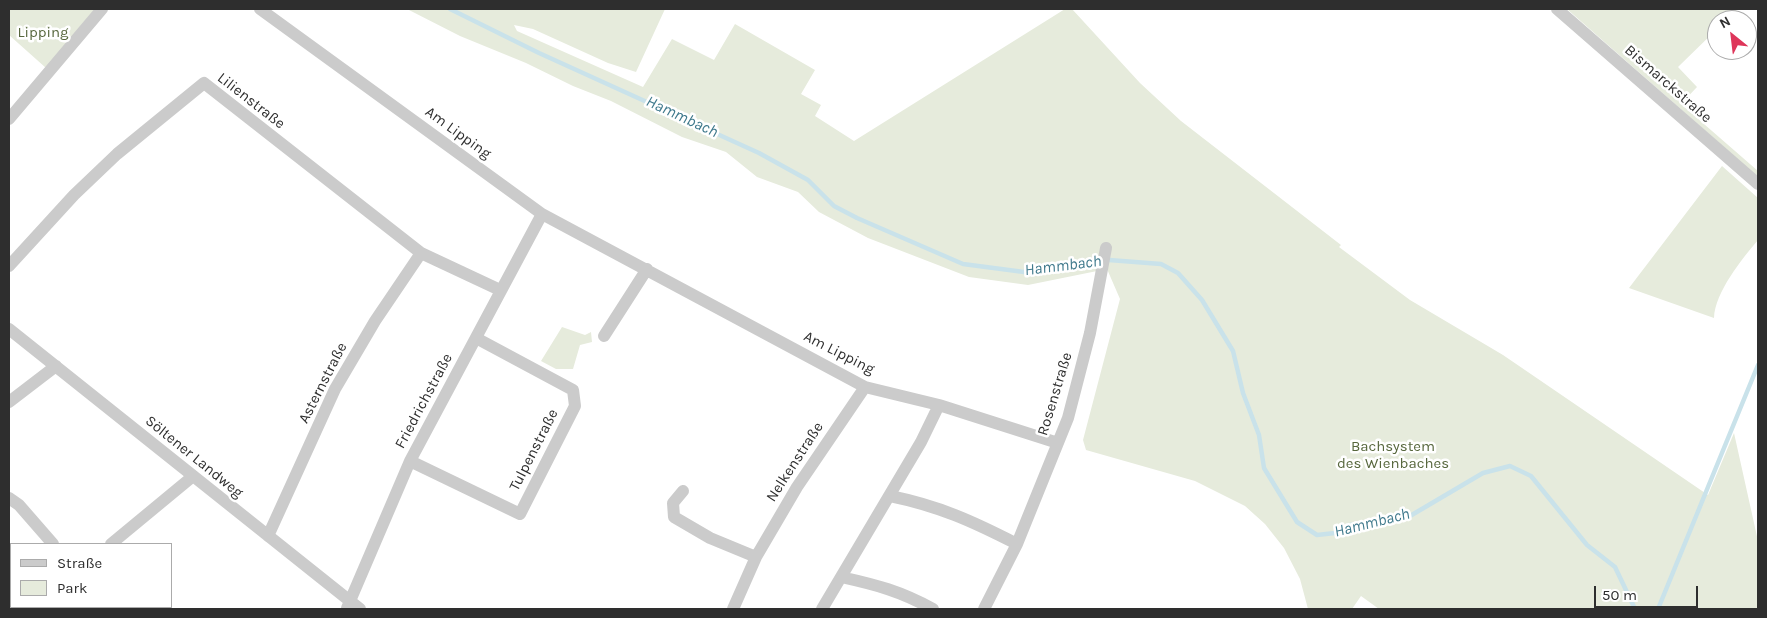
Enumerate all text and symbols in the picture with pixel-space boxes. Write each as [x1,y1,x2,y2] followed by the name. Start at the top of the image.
[1707,10,1757,60] north arrow
[1716,12,1733,32] text: N
[17,24,69,42] park label: Lipping
[1621,41,1715,127] street label: Bismarckstraße
[214,69,288,133] street label: Lilienstraße
[643,92,721,142] water label: Hammbach
[421,103,495,163] street label: Am Lipping
[1024,252,1102,280] water label: Hammbach
[801,327,877,379] street label: Am Lipping
[295,340,351,426] street label: Asternstraße
[391,350,457,452] street label: Friedrichstraße
[1034,350,1076,438] street label: Rosenstraße
[506,406,562,494] street label: Tulpenstraße
[141,412,247,502] street label: Söltener Landweg
[763,419,827,505] street label: Nelkenstraße
[1337,438,1449,473] park label: Bachsystem des Wienbaches
[1332,504,1412,542] water label: Hammbach
[10,543,172,608] legend
[57,554,102,572] text: Straße
[1597,576,1701,608] scale bar
[57,579,87,597] text: Park
[1602,586,1637,604] text: 50 m

